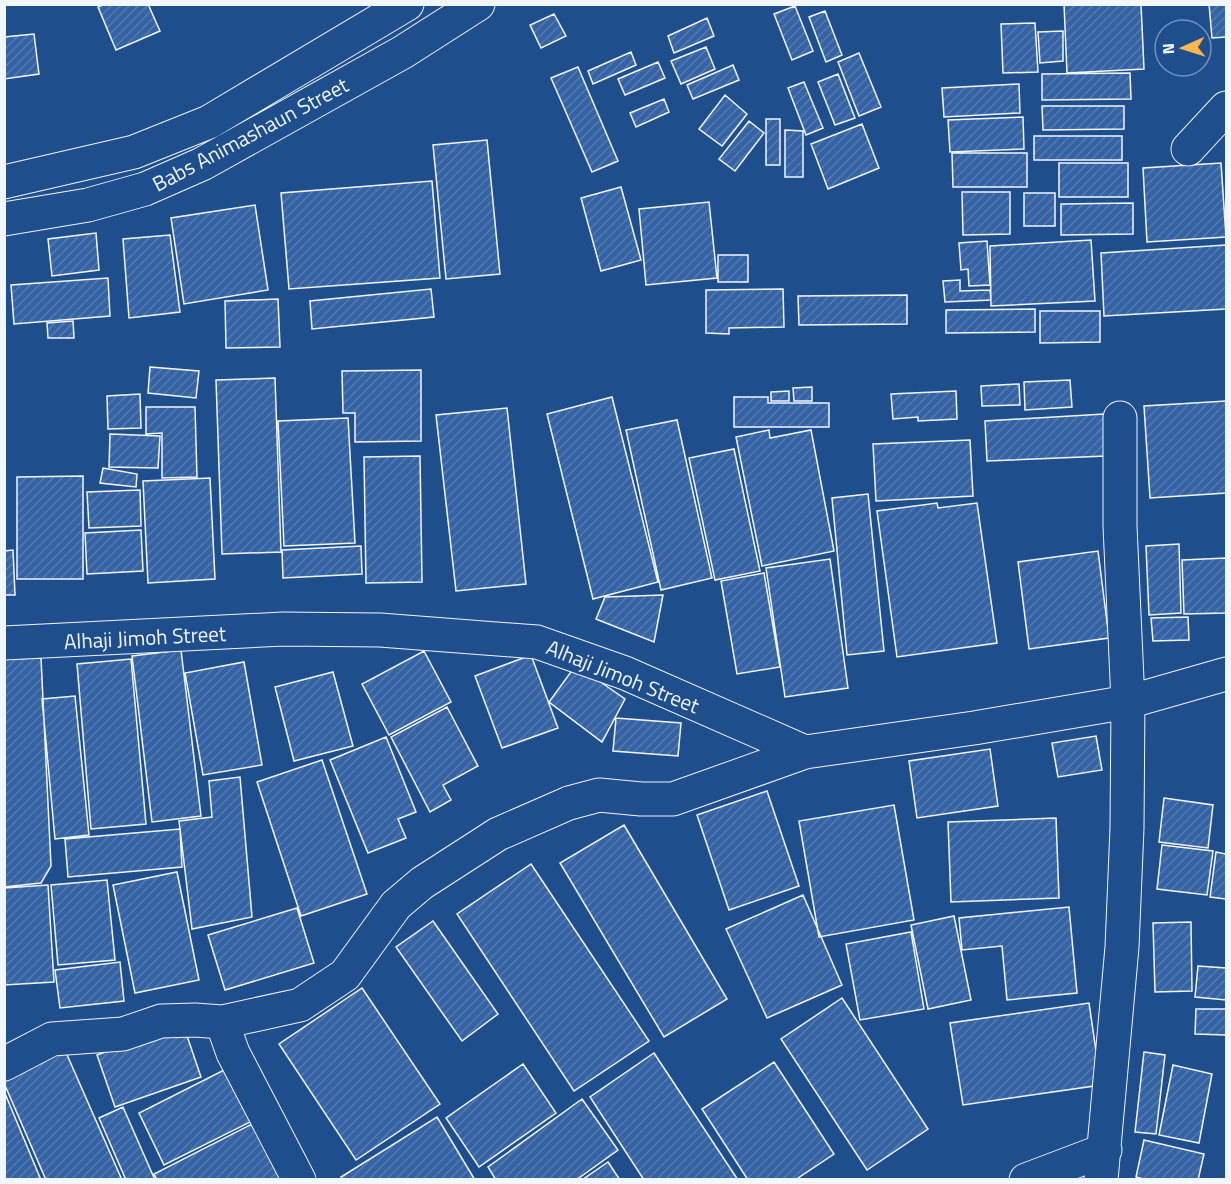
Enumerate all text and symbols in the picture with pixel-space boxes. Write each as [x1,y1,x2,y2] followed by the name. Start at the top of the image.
[1153,18,1213,78] north arrow
[1156,43,1180,55] text: N
[146,68,354,199] street label: Babs Animashaun Street
[63,617,228,657] street label: Alhaji Jimoh Street
[542,631,705,721] street label: Alhaji Jimoh Street

